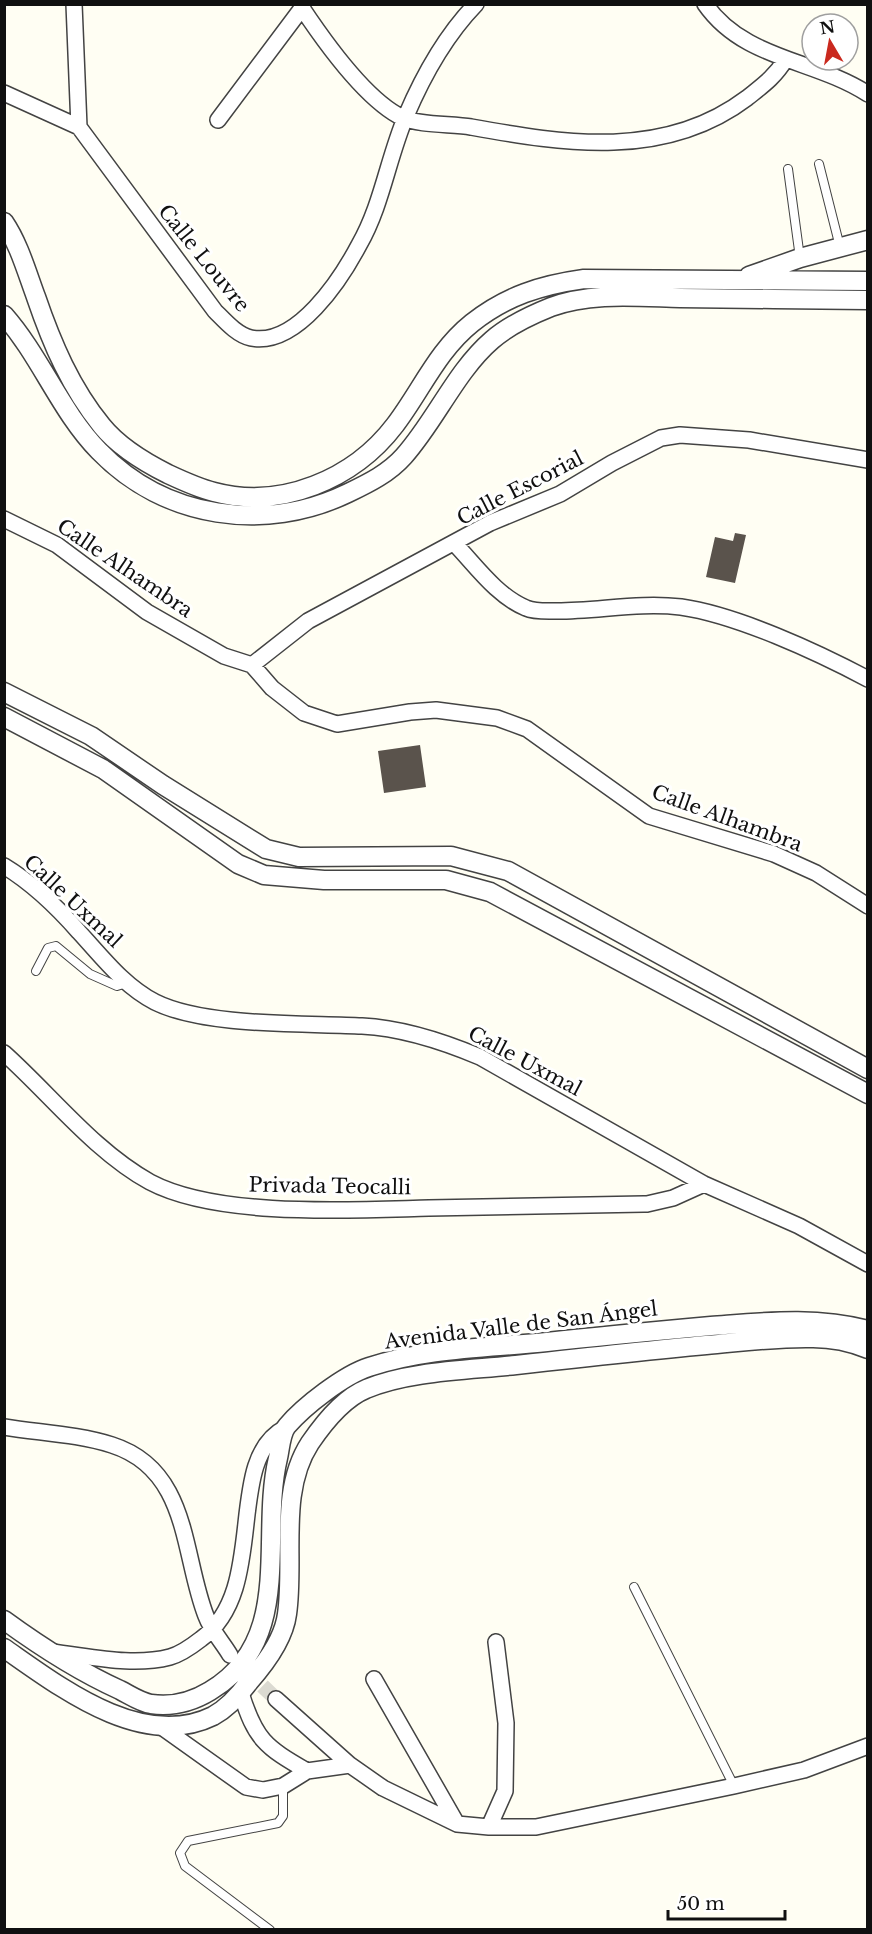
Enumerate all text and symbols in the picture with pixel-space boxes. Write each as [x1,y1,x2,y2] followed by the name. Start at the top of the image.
[800,12,860,72] north arrow
[818,16,837,38] text: N
[153,199,255,317] street label: Calle Louvre
[453,446,587,530] street label: Calle Escorial
[53,514,198,623] street label: Calle Alhambra
[648,780,806,857] street label: Calle Alhambra
[19,850,127,952] street label: Calle Uxmal
[464,1021,586,1101] street label: Calle Uxmal
[248,1173,412,1199] street label: Privada Teocalli
[382,1295,659,1354] street label: Avenida Valle de San Ángel
[668,1883,785,1921] scale bar
[677,1893,725,1915] text: 50 m

